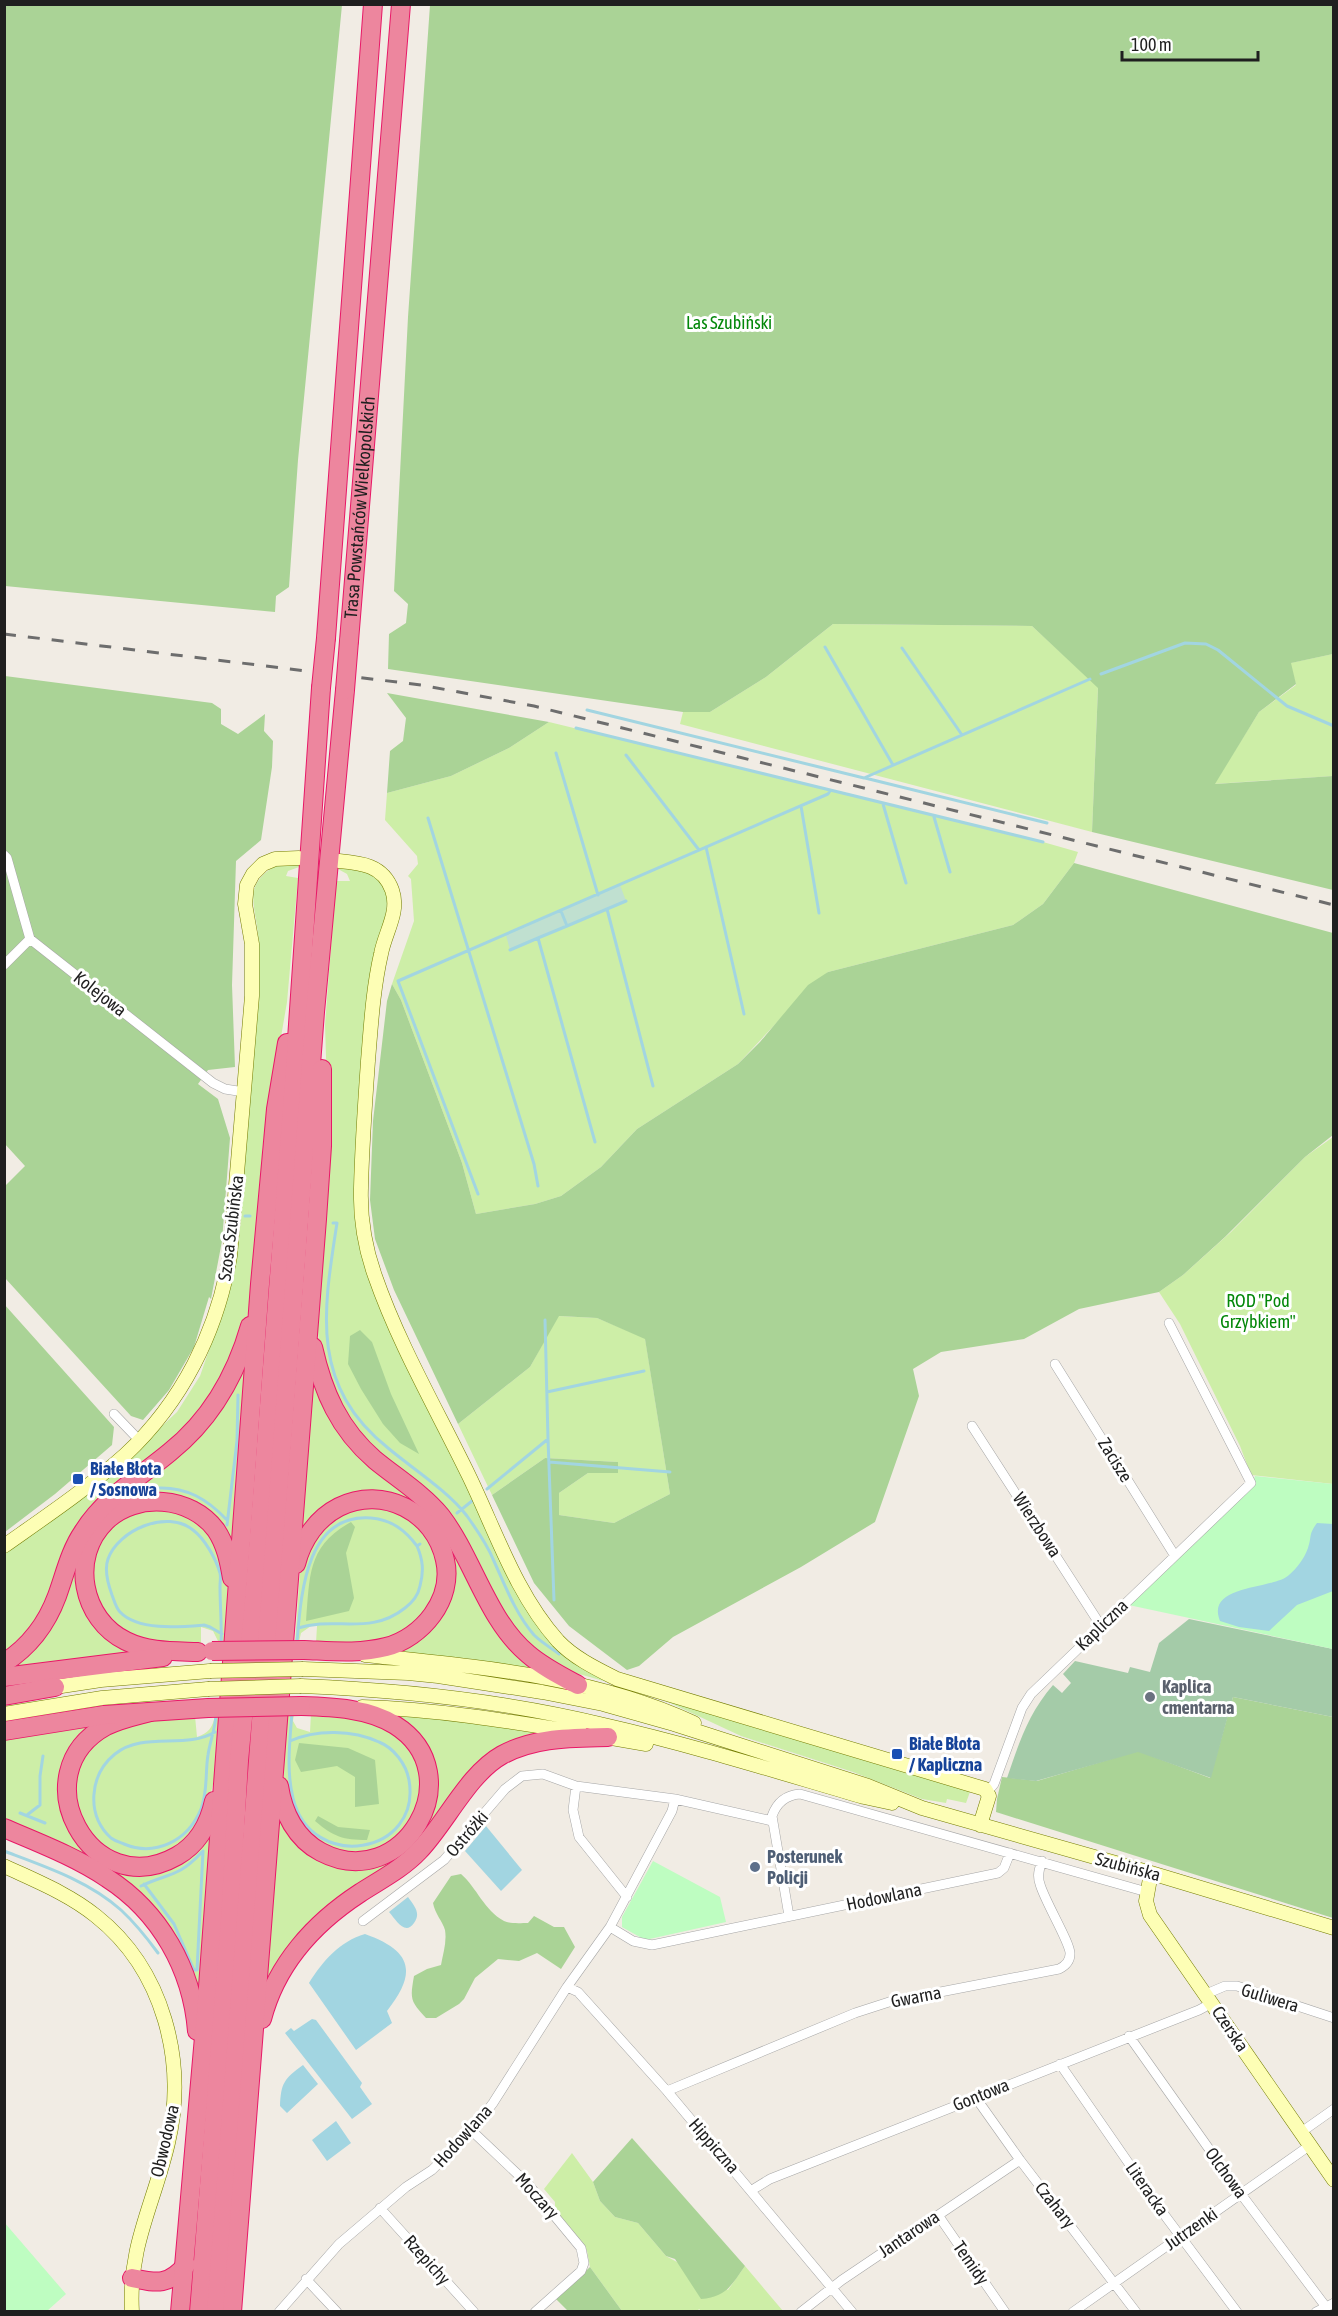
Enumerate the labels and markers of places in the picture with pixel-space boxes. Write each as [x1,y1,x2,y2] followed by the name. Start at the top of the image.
[90,1458,161,1500] place label: Białe Błota / Sosnowa
[71,1472,85,1486] marker: Białe Błota / Sosnowa
[1162,1676,1235,1718] place label: Kaplica cmentarna
[1143,1690,1157,1704] marker: Kaplica cmentarna
[909,1733,982,1775] place label: Białe Błota / Kapliczna
[890,1747,904,1761] marker: Białe Błota / Kapliczna
[767,1846,844,1888] place label: Posterunek Policji
[748,1860,762,1874] marker: Posterunek Policji

